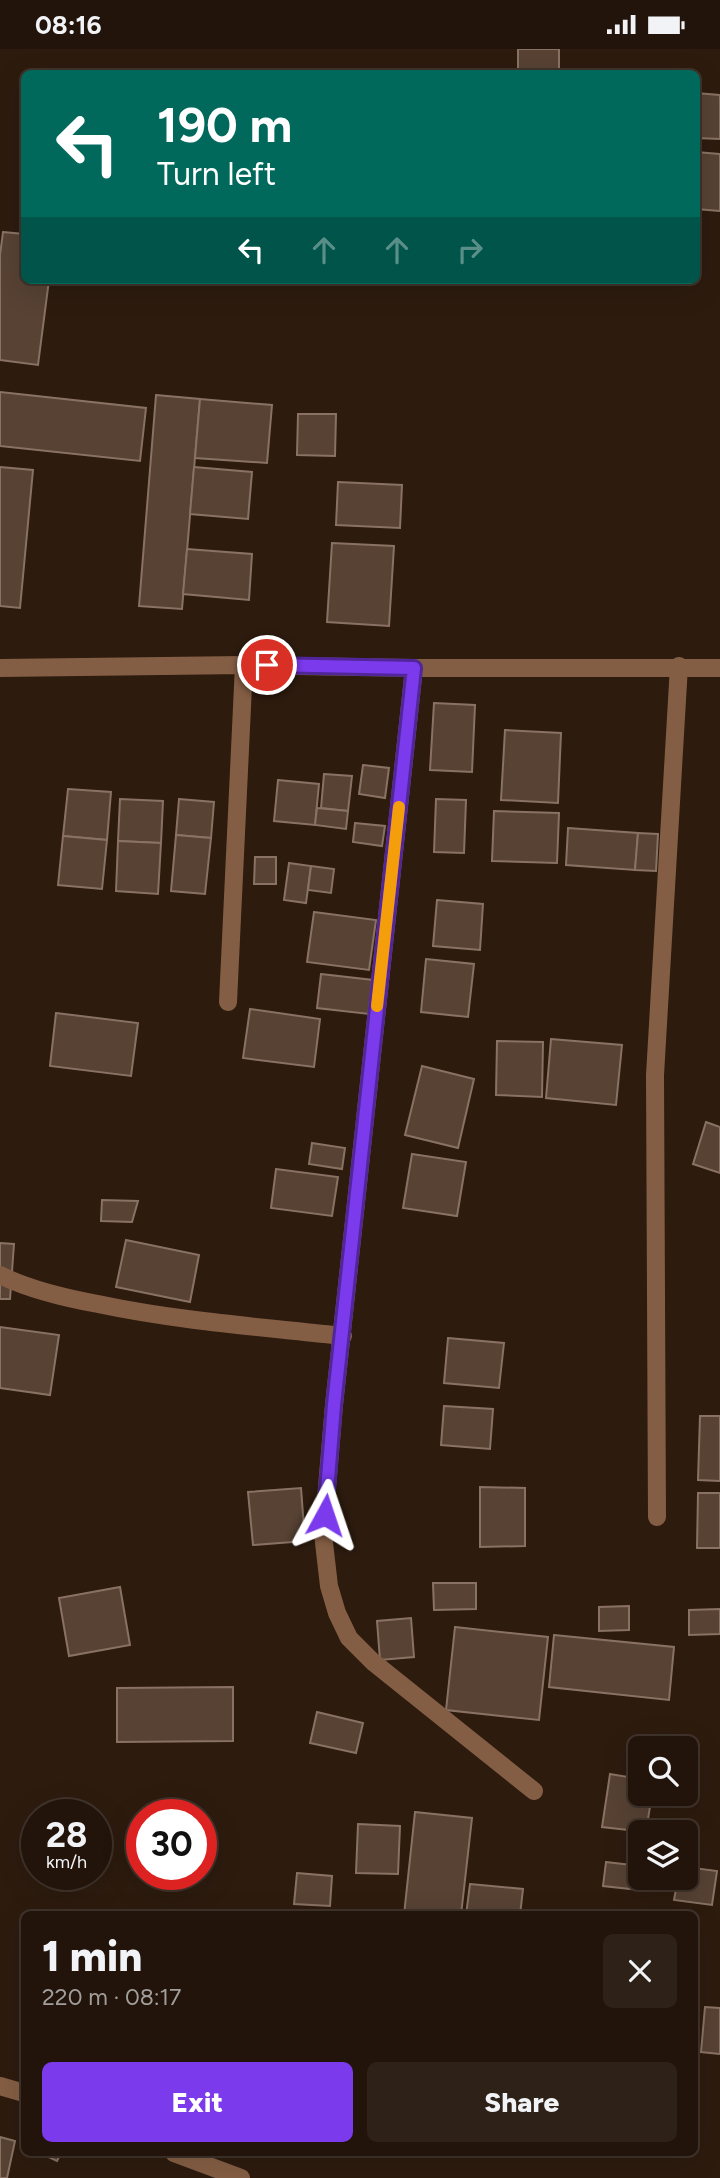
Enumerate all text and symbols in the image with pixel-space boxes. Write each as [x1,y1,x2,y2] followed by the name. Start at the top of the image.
[35,9,102,41] text: 08:16
[157,95,292,154] text: 190 m
[42,98,133,189] icon: left
[157,155,276,193] text: Turn left
[232,231,270,269] icon: left
[305,231,343,269] icon: ahead
[378,231,416,269] icon: ahead
[451,231,489,269] icon: right
[237,635,297,695] pin
[248,646,286,684] icon: arrive
[288,1478,362,1552] position arrow
[628,1736,698,1890] map controls
[628,1736,698,1806] button: search
[126,1799,217,1890] speed limit sign: 30
[46,1814,87,1856] text: 28
[628,1820,698,1890] button: layers
[46,1851,87,1873] text: km/h
[42,1931,142,1982] text: 1 min
[603,1934,677,2008] button: close
[42,1983,181,2011] text: 220 m · 08:17
[42,2062,353,2142] button: Exit
[367,2062,677,2142] button: Share

